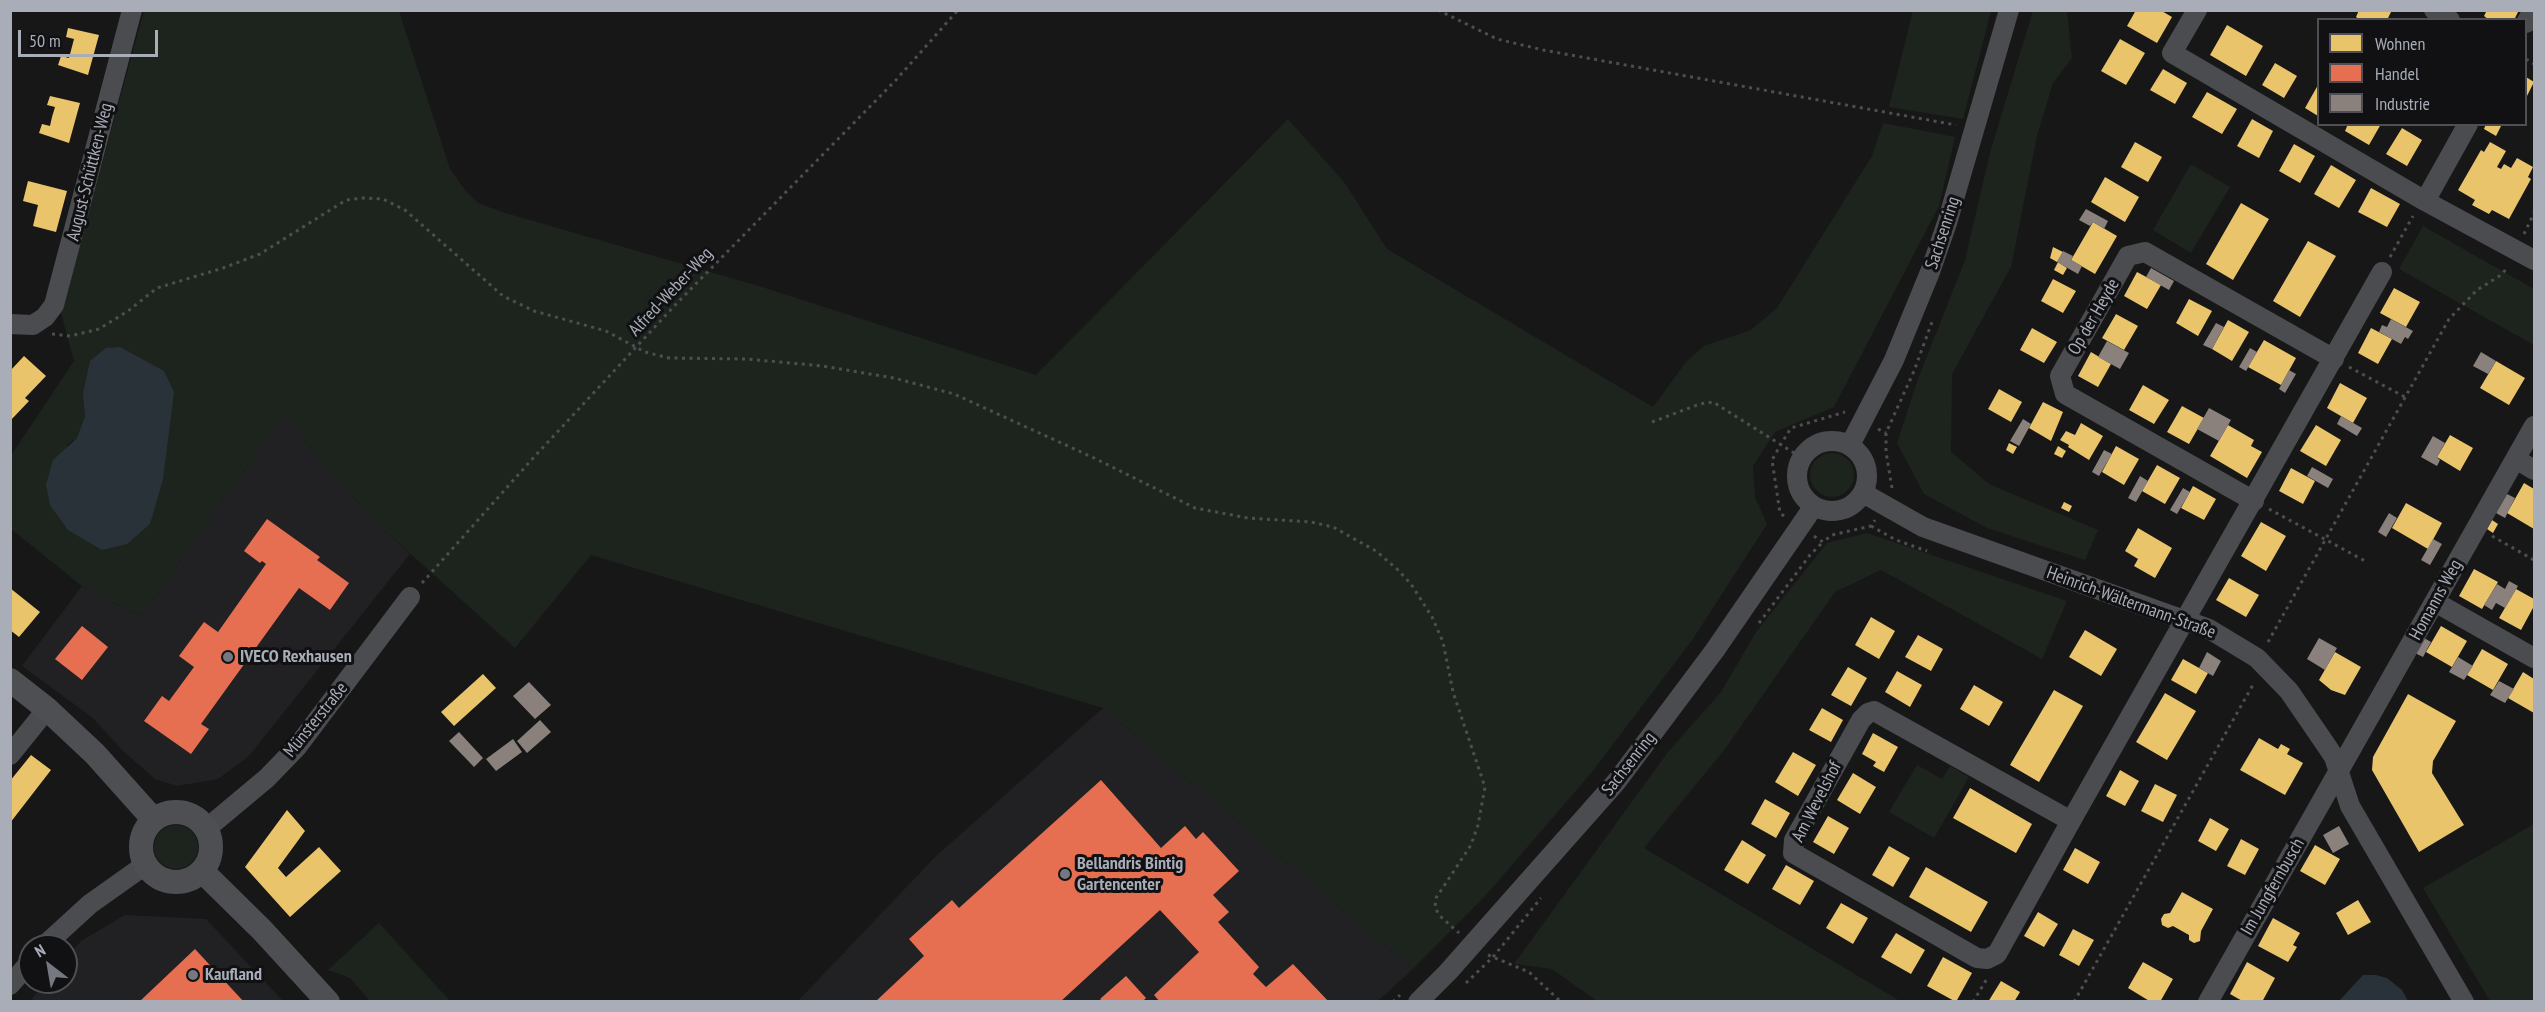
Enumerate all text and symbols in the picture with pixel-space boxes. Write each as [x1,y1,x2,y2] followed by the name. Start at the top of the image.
[21,18,160,56] scale bar
[2317,18,2527,126] legend
[29,29,61,52] text: 50 m
[2375,32,2425,55] text: Wohnen
[2375,62,2419,85] text: Handel
[2375,92,2430,115] text: Industrie
[62,101,118,243] street label: August-Schüttken-Weg
[1921,194,1965,272] street label: Sachsenring
[624,243,718,341] street label: Alfred-Weber-Weg
[2064,275,2124,359] street label: Op der Heyde
[2405,556,2467,644] street label: Homanns Weg
[2043,562,2219,644] street label: Heinrich-Wältermann-Straße
[240,646,352,668] place label: IVECO Rexhausen
[221,650,235,664] marker: IVECO Rexhausen
[279,678,353,762] street label: Münsterstraße
[1597,728,1661,800] street label: Sachsenring
[1788,758,1846,846] street label: Am Wevelshof
[2237,835,2309,939] street label: Im Jungfernbusch
[1077,853,1183,896] place label: Bellandris Bintig Gartencenter
[1058,867,1072,881] marker: Bellandris Bintig Gartencenter
[18,934,78,994] north arrow
[31,939,49,961] text: N
[205,964,262,986] place label: Kaufland
[186,968,200,982] marker: Kaufland

